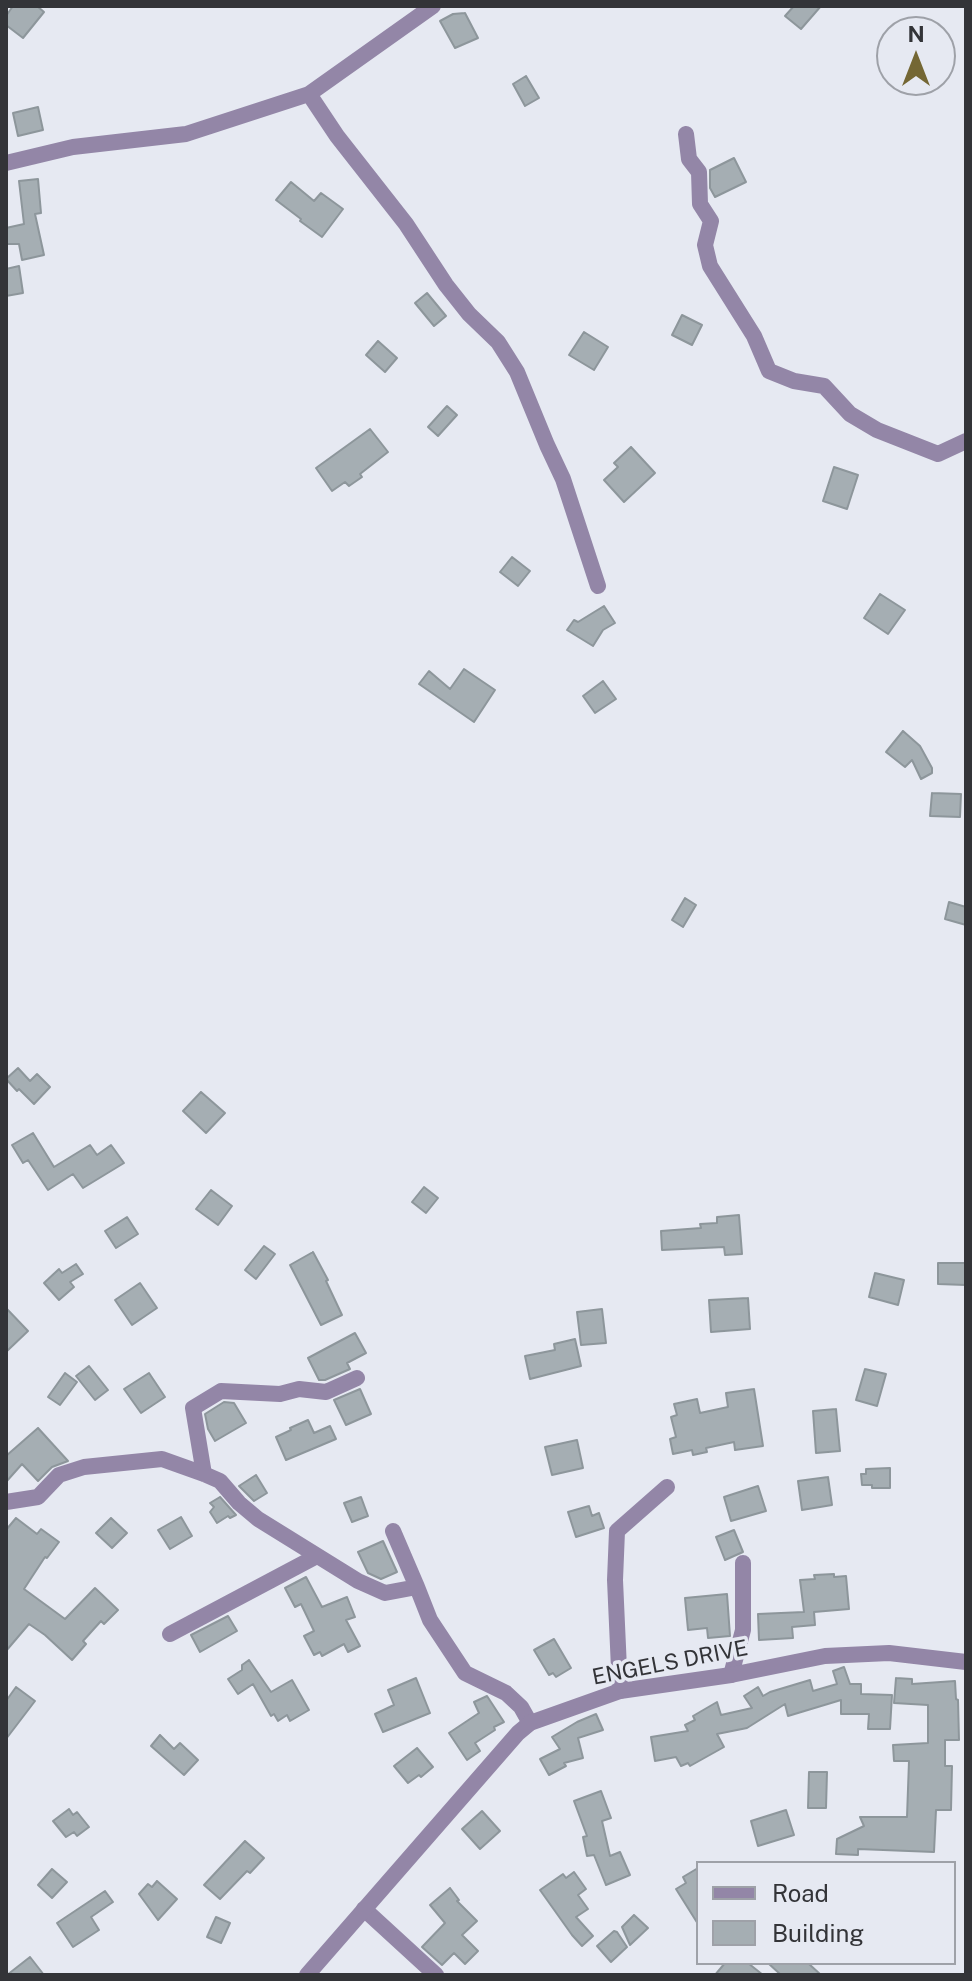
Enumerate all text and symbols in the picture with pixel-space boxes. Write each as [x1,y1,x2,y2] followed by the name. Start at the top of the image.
[876,16,956,96] north arrow
[907,21,925,47] text: N
[590,1635,750,1691] street label: ENGELS DRIVE
[696,1861,956,1965] legend
[772,1879,829,1907] text: Road
[772,1919,864,1947] text: Building

